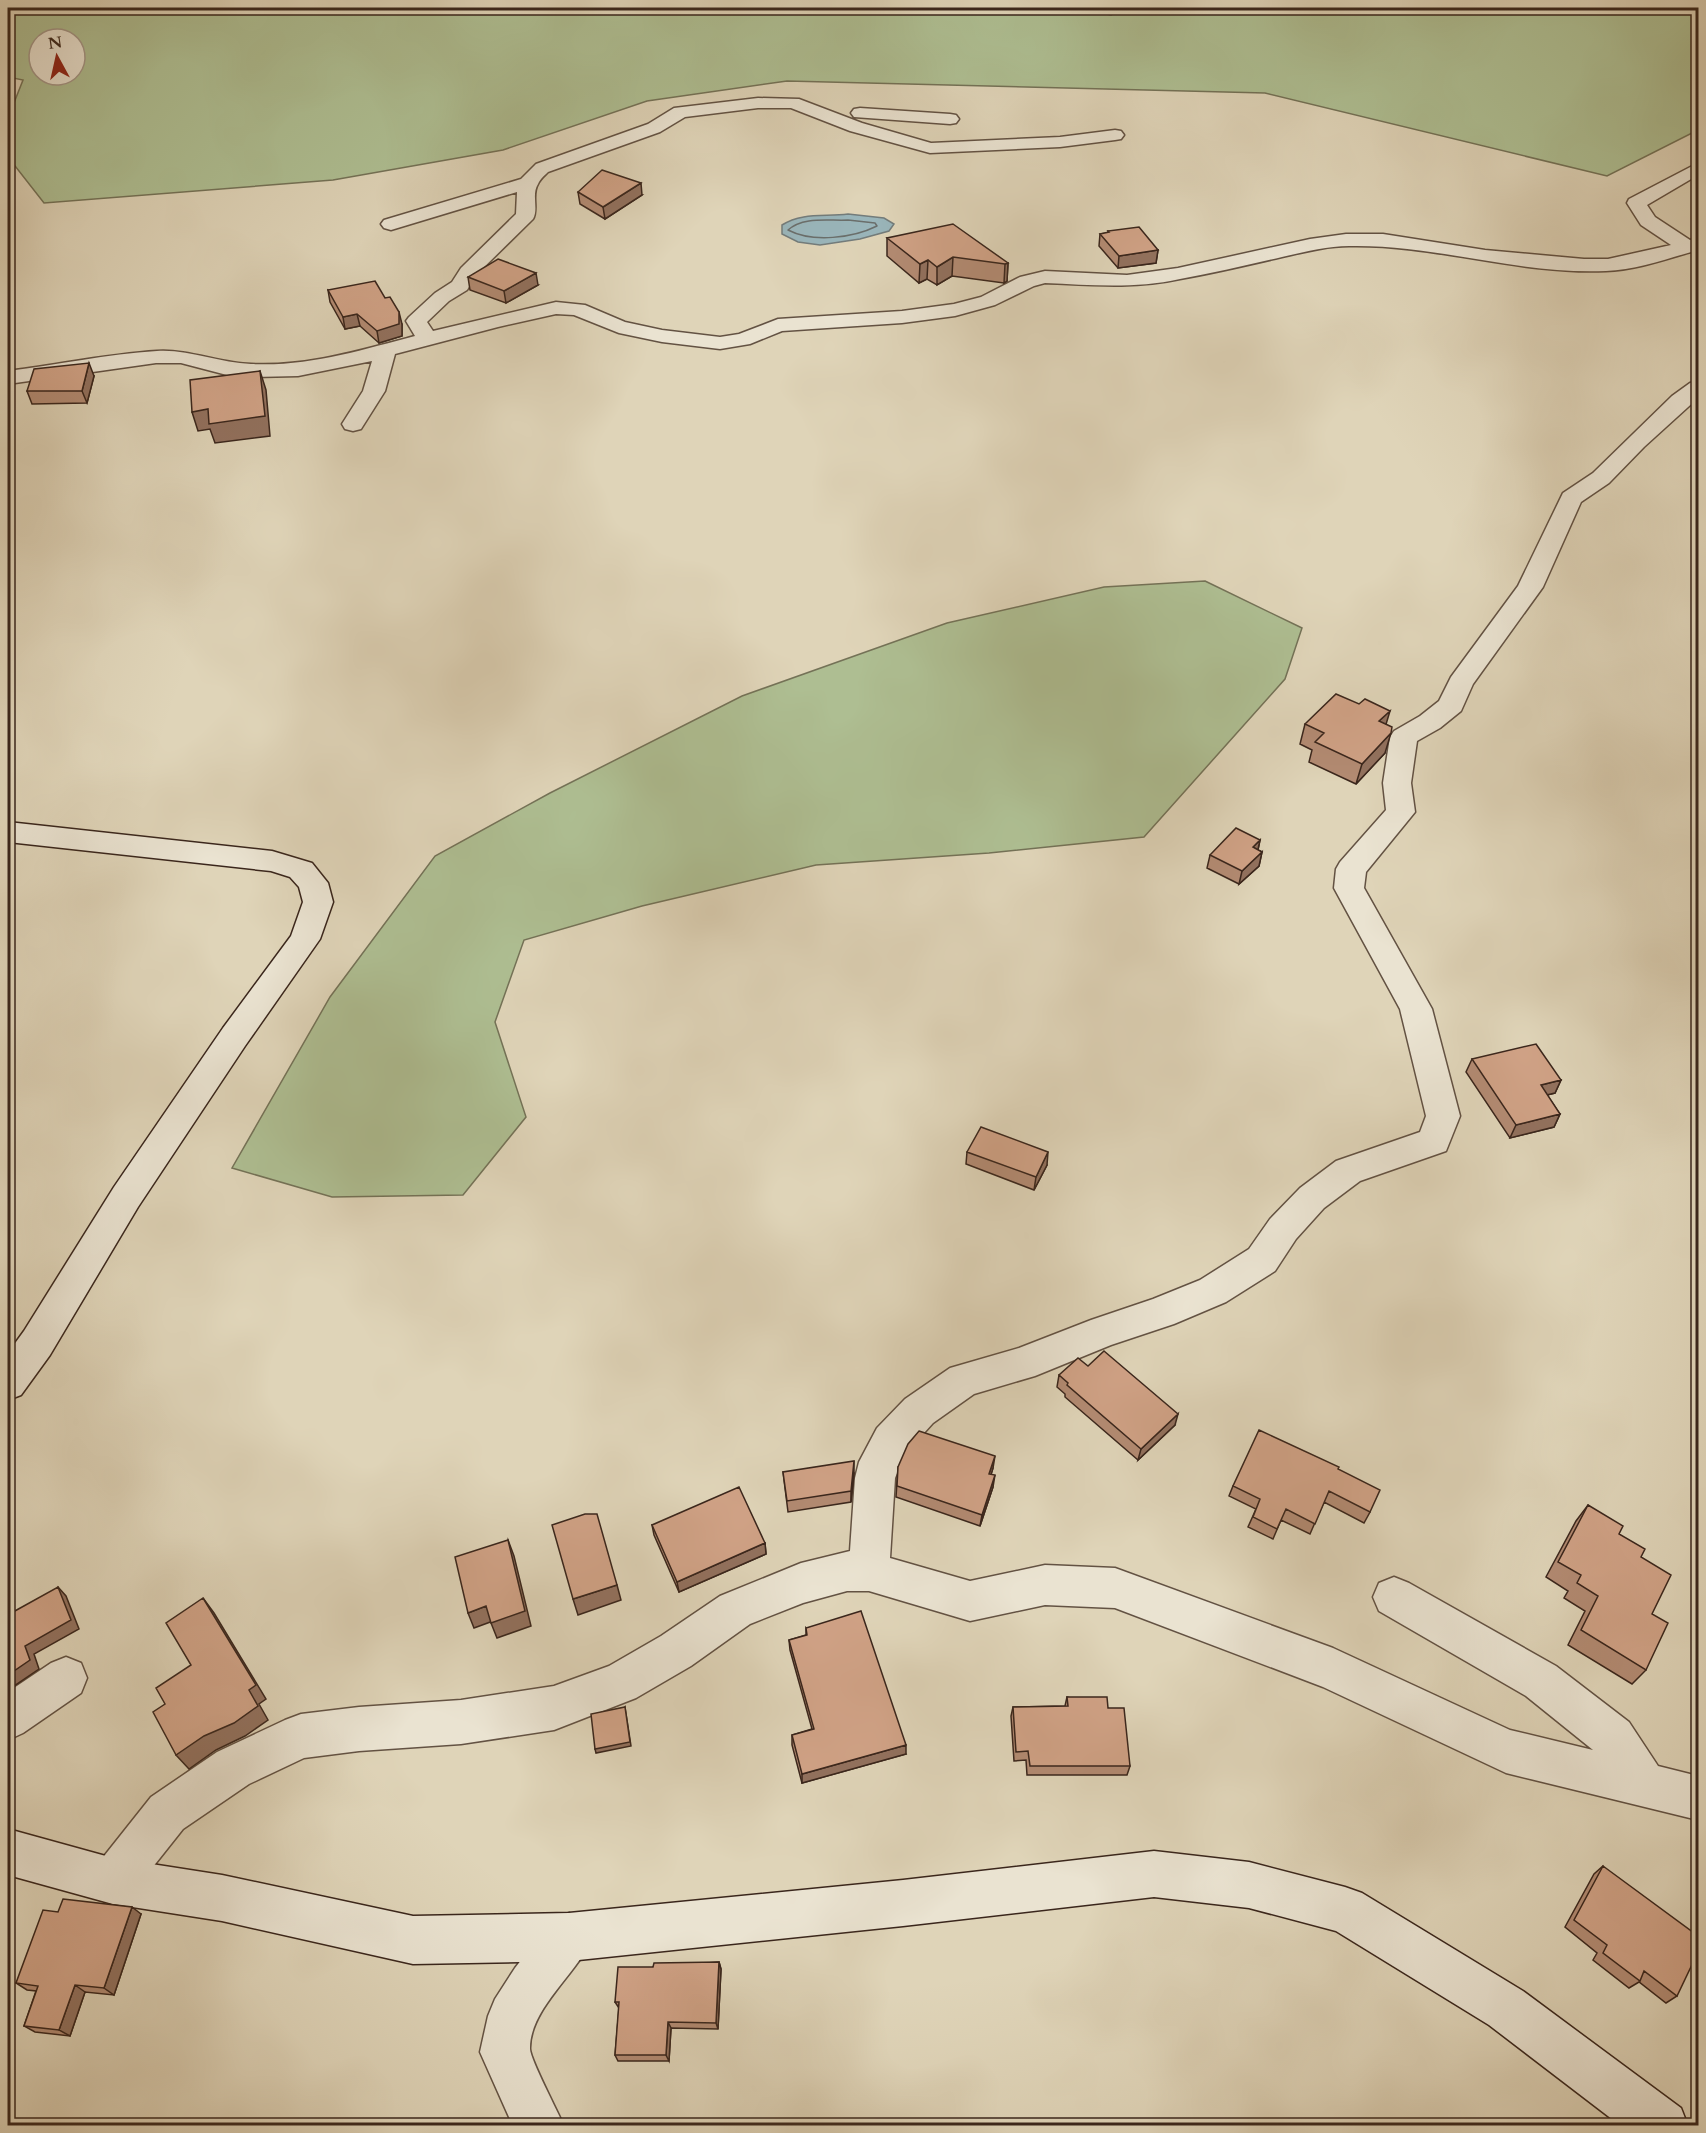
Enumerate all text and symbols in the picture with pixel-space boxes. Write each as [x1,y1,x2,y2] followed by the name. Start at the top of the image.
[27,27,87,87] north arrow
[47,31,64,55] text: N

